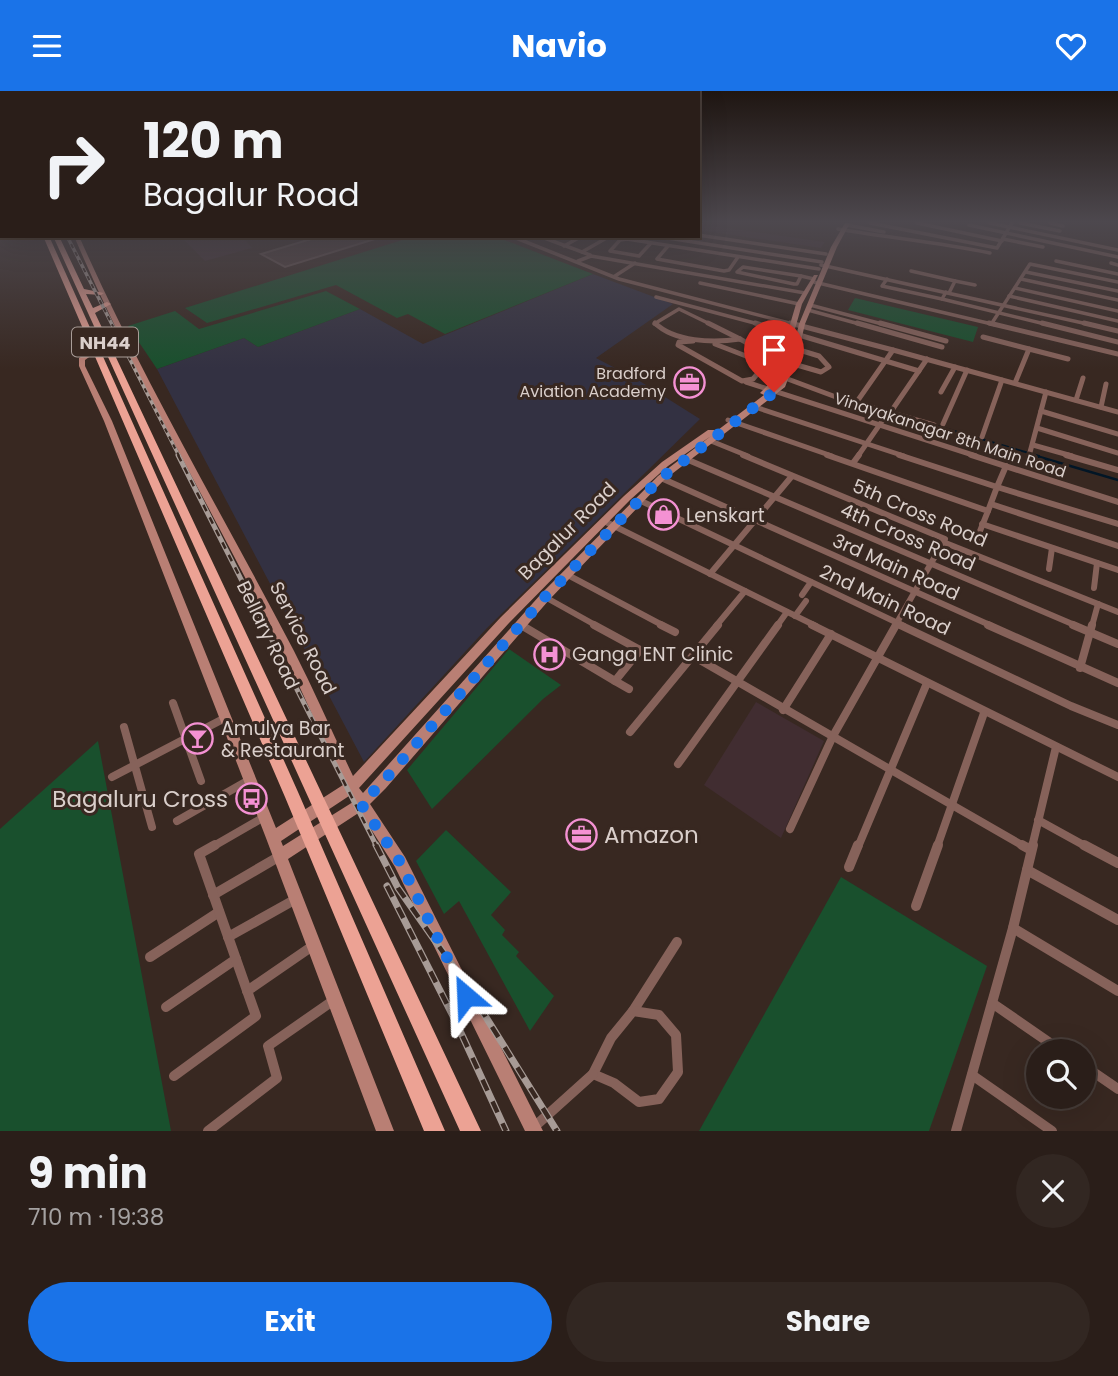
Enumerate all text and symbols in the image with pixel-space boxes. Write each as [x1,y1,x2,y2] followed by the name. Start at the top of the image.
[511,23,607,68] text: Navio
[28,27,66,65] icon: menu
[1052,27,1090,65] icon: heart
[143,107,284,175] text: 120 m
[28,119,119,210] icon: right
[143,172,360,217] text: Bagalur Road
[744,320,804,392] pin
[72,327,138,356] road number: NH44
[755,331,793,369] icon: arrive
[519,362,666,403] place label: Bradford Aviation Academy
[672,365,706,399] office icon: Bradford Aviation Academy
[831,387,1069,483] street label: Vinayakanagar 8th Main Road
[848,472,992,554] street label: 5th Cross Road
[512,476,622,586] street label: Bagalur Road
[836,496,980,578] street label: 4th Cross Road
[646,498,680,532] shop icon: Lenskart
[686,502,765,529] place label: Lenskart
[828,527,964,607] street label: 3rd Main Road
[815,558,955,642] street label: 2nd Main Road
[230,576,306,694] street label: Bellary Road
[263,577,343,699] street label: Service Road
[532,637,566,671] hospital icon: Ganga ENT Clinic
[572,641,733,668] place label: Ganga ENT Clinic
[221,715,344,764] place label: Amulya Bar & Restaurant
[181,722,215,756] bar icon: Amulya Bar & Restaurant
[234,782,268,816] bus stop icon: Bagaluru Cross
[52,783,228,815] place label: Bagaluru Cross
[564,818,598,852] office icon: Amazon
[604,819,699,851] place label: Amazon
[429,959,503,1033] position arrow
[1026,1039,1096,1109] map controls
[1026,1039,1096,1109] button: search
[28,1144,148,1203] text: 9 min
[1016,1154,1090,1228] button: close
[28,1201,164,1233] text: 710 m · 19:38
[28,1282,552,1362] button: Exit
[566,1282,1090,1362] button: Share

